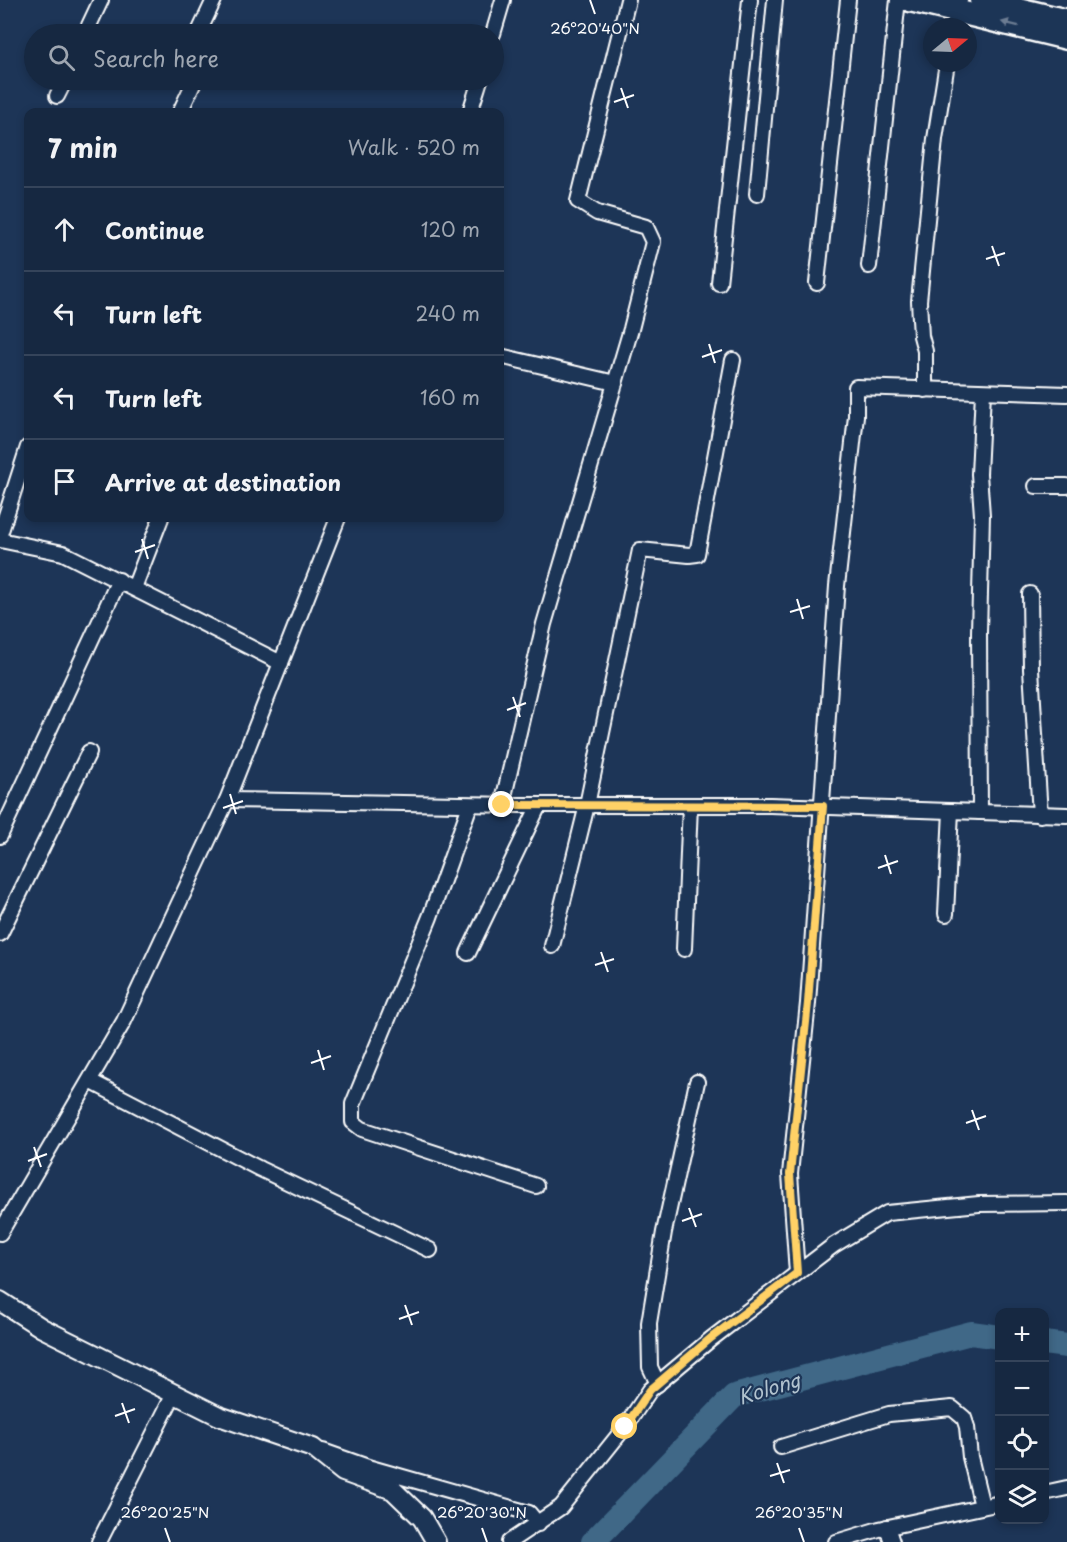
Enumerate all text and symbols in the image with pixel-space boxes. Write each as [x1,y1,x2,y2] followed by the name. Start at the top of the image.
[550,16,640,39] text: 26°20'40"N
[923,18,977,72] north arrow
[1001,18,1019,28] one-way arrow
[24,24,504,90] search box
[45,41,78,74] icon: search
[93,41,219,74] text: Search here
[48,128,118,167] text: 7 min
[348,132,480,162] text: Walk · 520 m
[48,213,81,246] icon: ahead
[105,213,204,246] text: Continue
[421,214,480,244] text: 120 m
[48,297,81,330] icon: left
[105,297,202,330] text: Turn left
[415,298,480,328] text: 240 m
[48,381,81,414] icon: left
[105,381,202,414] text: Turn left
[420,382,480,412] text: 160 m
[48,465,81,498] icon: arrive
[105,465,341,498] text: Arrive at destination
[488,791,514,817] route end
[995,1308,1049,1524] map controls
[995,1308,1049,1362] button: +
[995,1362,1049,1416] button: −
[734,1364,806,1412] water label: Kolong
[611,1413,637,1439] route start
[995,1416,1049,1470] button: locate
[995,1470,1049,1524] button: layers
[120,1500,210,1523] text: 26°20'25"N
[437,1500,527,1523] text: 26°20'30"N
[755,1500,843,1523] text: 26°20'35"N

